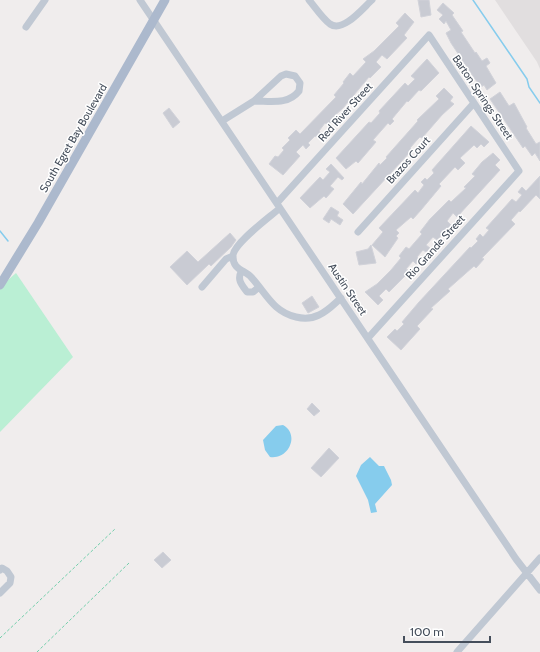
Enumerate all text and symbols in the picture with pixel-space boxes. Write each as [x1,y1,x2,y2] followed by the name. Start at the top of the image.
[450,52,517,142] street label: Barton Springs Street
[315,79,375,144] street label: Red River Street
[36,81,110,195] street label: South Egret Bay Boulevard
[383,133,433,187] street label: Brazos Court
[402,212,468,282] street label: Rio Grande Street
[325,260,371,318] street label: Austin Street
[404,618,490,644] scale bar
[410,624,444,639] text: 100 m

